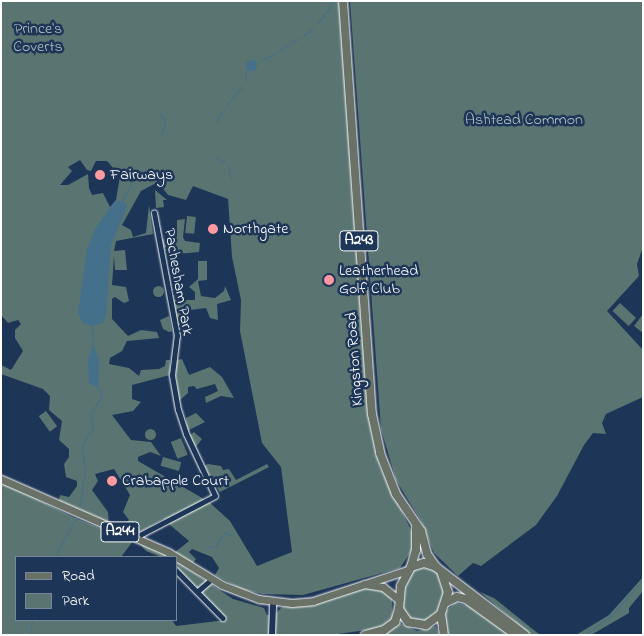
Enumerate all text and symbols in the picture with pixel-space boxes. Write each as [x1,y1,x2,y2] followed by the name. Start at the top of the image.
[13,19,63,57] park label: Prince's Coverts
[465,110,583,130] park label: Ashtead Common
[110,165,173,185] place label: Fairways
[94,169,106,181] marker: Fairways
[223,219,288,239] place label: Northgate
[207,223,219,235] marker: Northgate
[159,227,197,337] street label: Pachesham Park
[339,228,379,254] road number: A243
[339,261,418,299] place label: Leatherhead Golf Club
[323,274,335,286] marker: Leatherhead Golf Club
[342,311,368,407] street label: Kingston Road
[122,471,229,491] place label: Crabapple Court
[106,475,118,487] marker: Crabapple Court
[100,520,140,544] road number: A244
[15,556,178,621] legend
[62,565,95,587] text: Road
[62,590,89,612] text: Park

